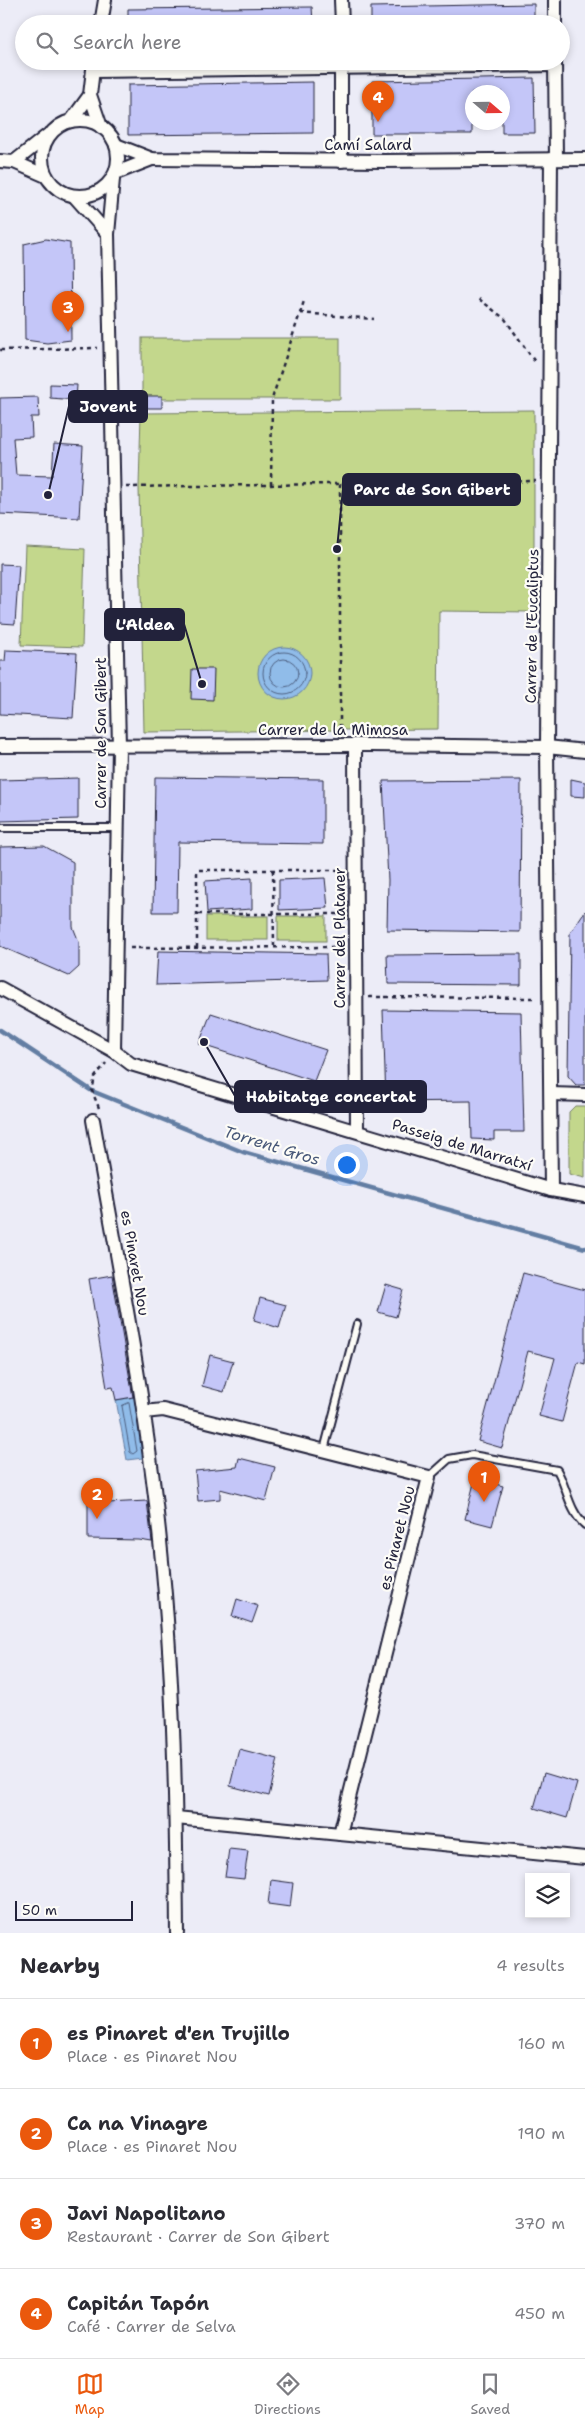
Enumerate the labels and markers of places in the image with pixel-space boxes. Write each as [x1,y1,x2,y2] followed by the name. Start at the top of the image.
[362,81,394,122] pin: 4
[52,291,84,332] pin: 3
[69,391,147,422] callout: Jovent
[343,474,520,505] callout: Parc de Son Gibert
[105,609,184,640] callout: L'Aldea
[235,1081,426,1112] callout: Habitatge concertat
[468,1461,500,1502] pin: 1
[81,1478,113,1519] pin: 2

